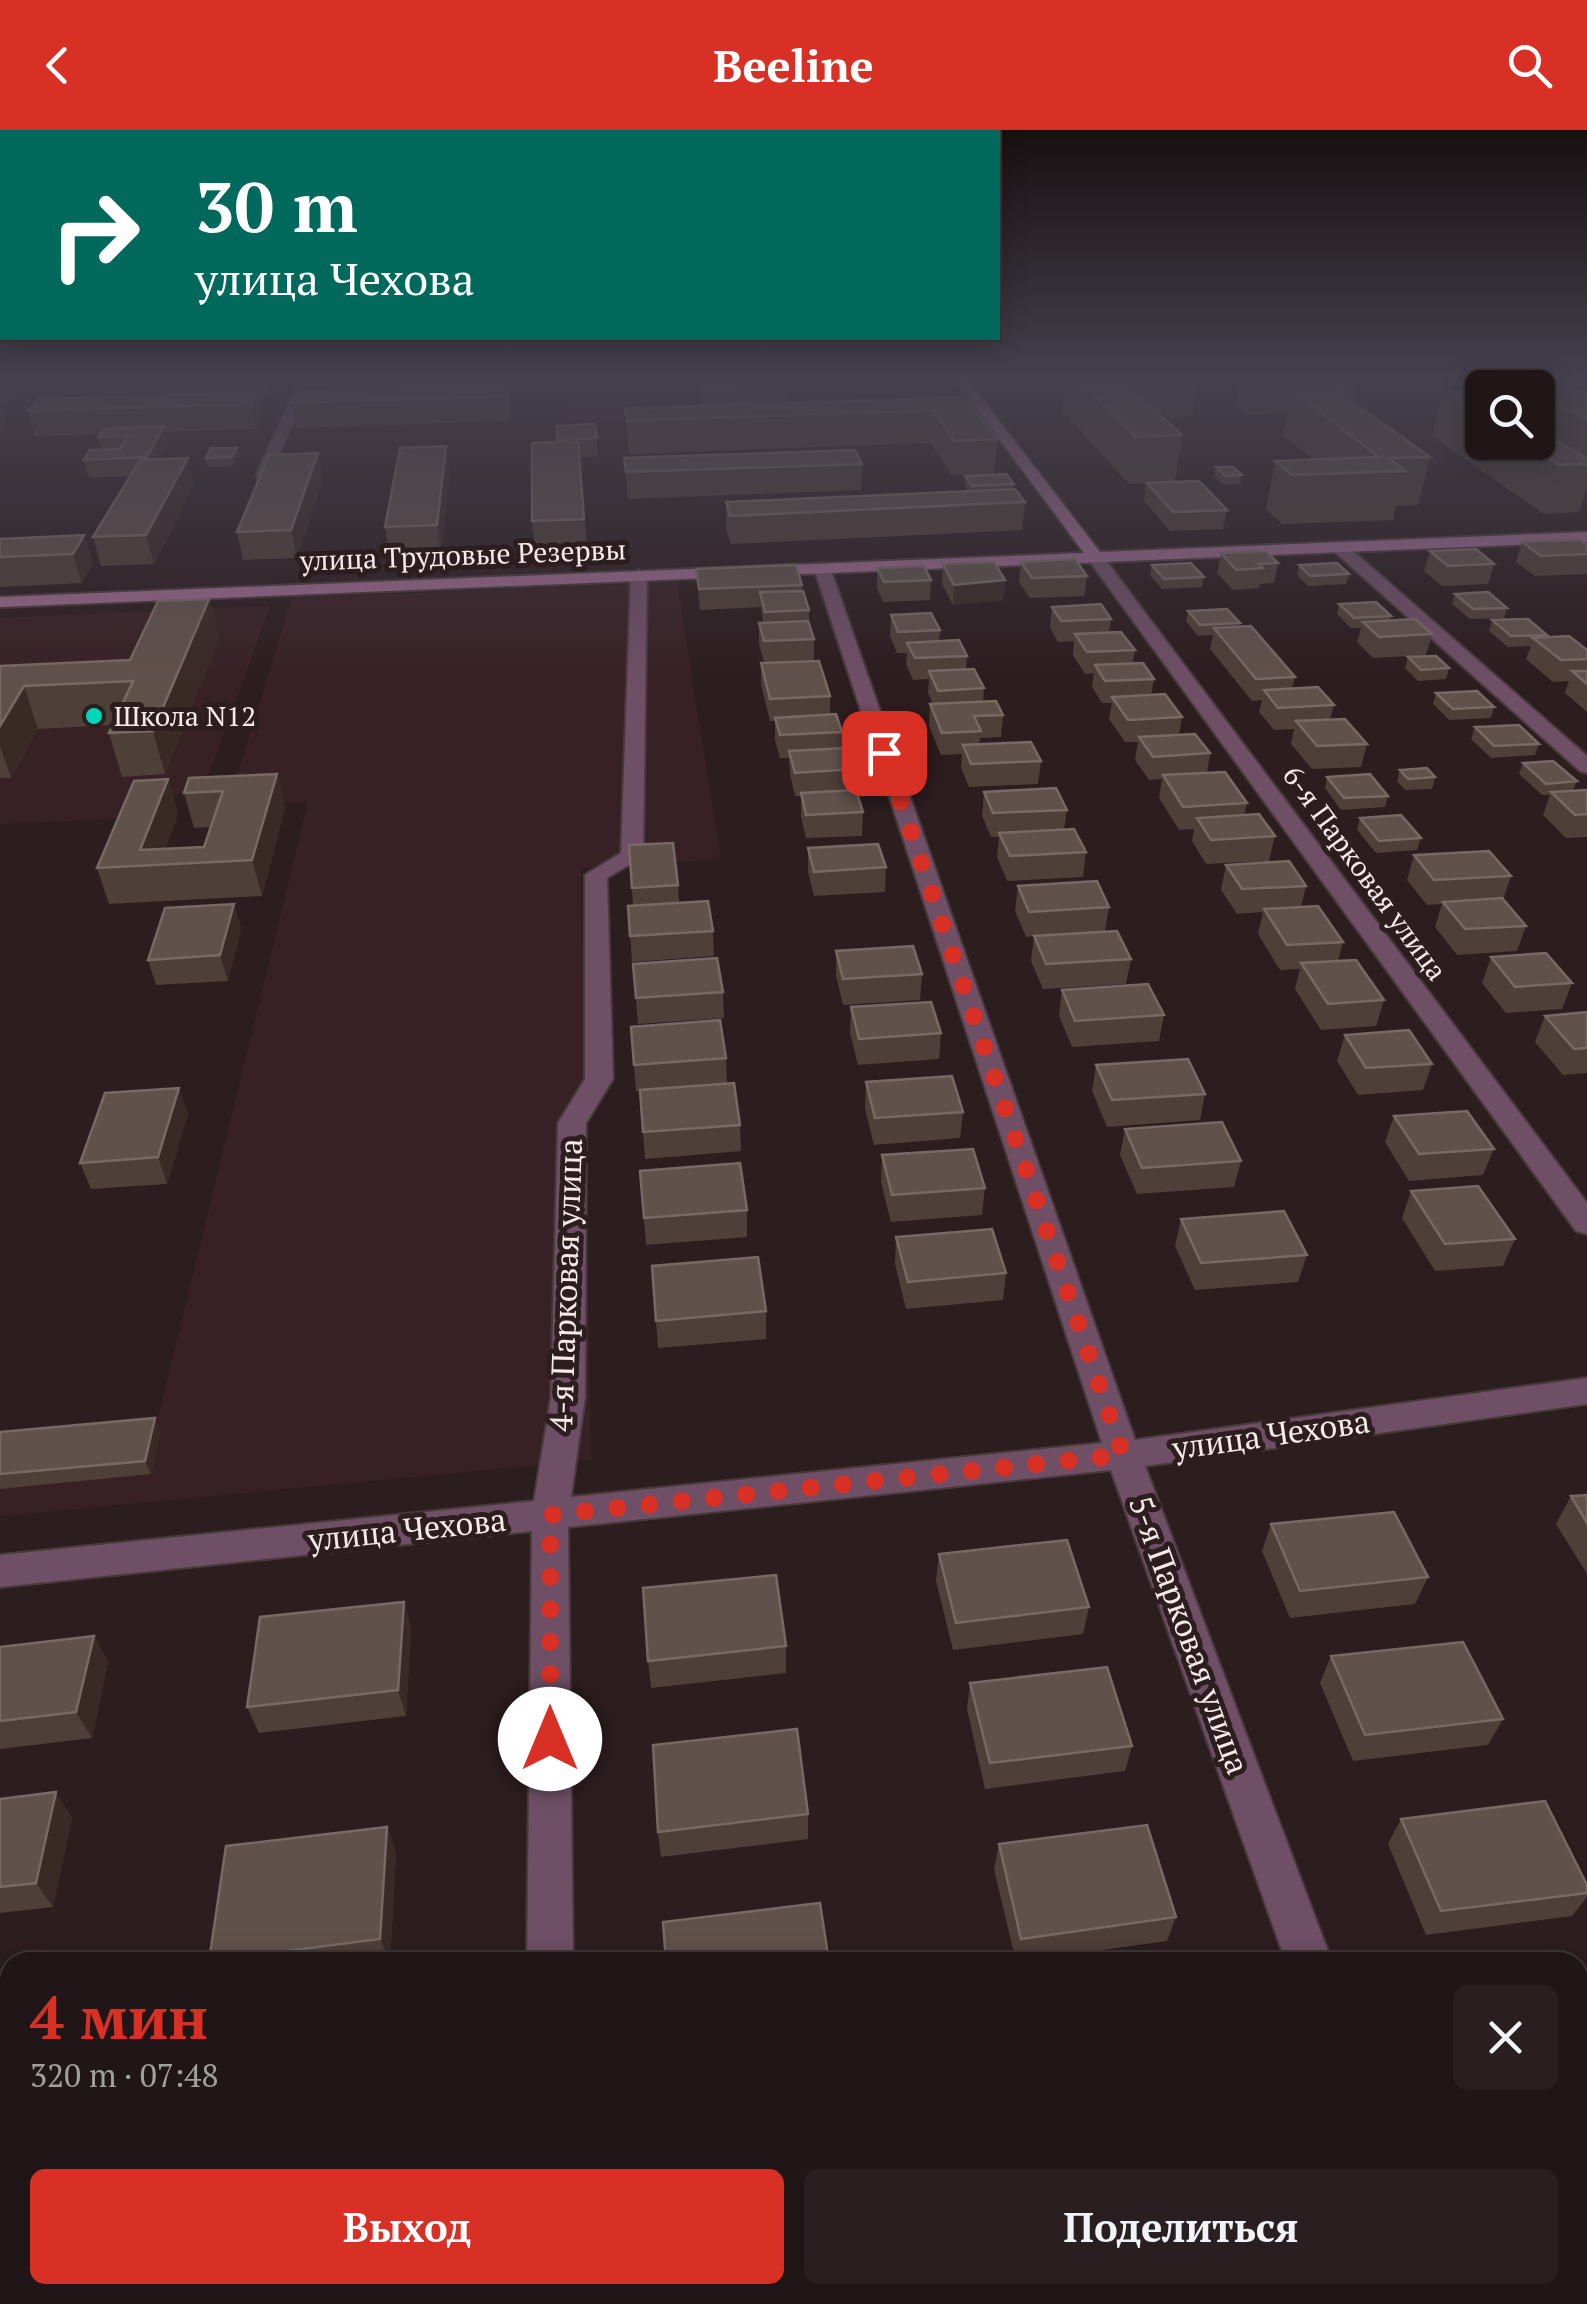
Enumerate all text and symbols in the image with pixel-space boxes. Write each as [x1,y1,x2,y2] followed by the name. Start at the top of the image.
[713,35,874,95] text: Beeline
[30,38,85,93] icon: back
[1502,38,1557,93] icon: search
[195,159,358,252] text: 30 m
[30,170,160,300] icon: right
[195,248,475,308] text: улица Чехова
[1465,370,1555,460] map controls
[1465,370,1555,460] button: search
[298,530,627,579] street label: улица Трудовые Резервы
[114,697,256,734] place label: Школа N12
[83,705,105,727] marker: Школа N12
[842,711,927,796] pin
[857,726,912,781] icon: arrive
[1275,758,1456,987] street label: 6-я Парковая улица
[539,1138,591,1432] street label: 4-я Парковая улица
[1169,1399,1372,1469] street label: улица Чехова
[1120,1490,1260,1780] street label: 5-я Парковая улица
[305,1498,508,1560] street label: улица Чехова
[498,1687,602,1791] position arrow
[30,1977,208,2056] text: 4 мин
[1453,1985,1558,2090] button: close
[30,2054,218,2096] text: 320 m · 07:48
[30,2169,784,2284] button: Выход
[804,2169,1558,2284] button: Поделиться

